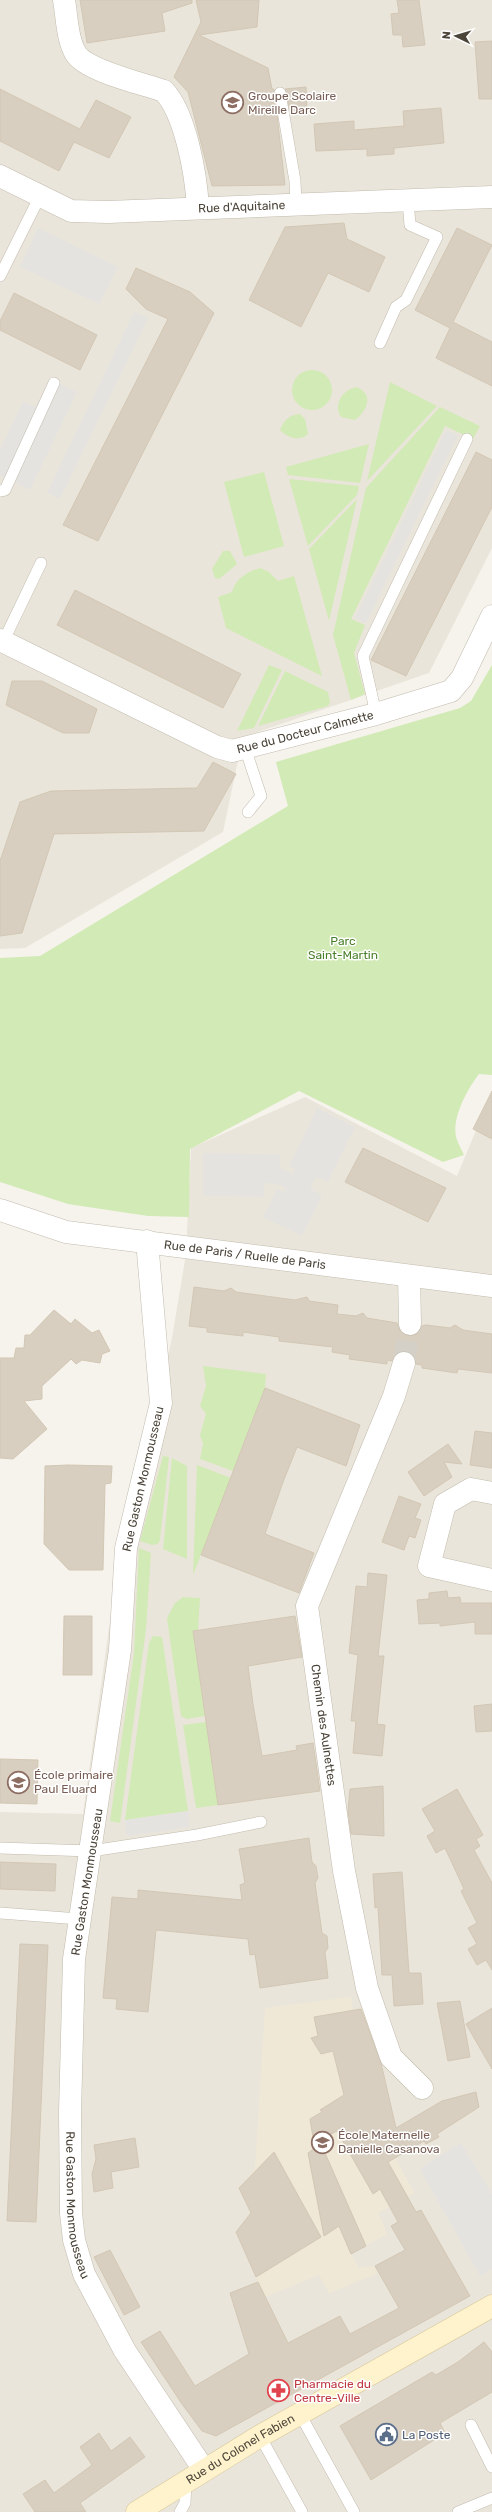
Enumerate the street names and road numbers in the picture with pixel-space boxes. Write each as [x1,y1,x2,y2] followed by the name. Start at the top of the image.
[198,198,286,215] street label: Rue d'Aquitaine
[235,708,375,757] street label: Rue du Docteur Calmette
[163,1237,327,1272] street label: Rue de Paris / Ruelle de Paris
[119,1405,167,1553] street label: Rue Gaston Monmousseau
[308,1663,339,1787] street label: Chemin des Aulnettes
[68,1807,106,1957] street label: Rue Gaston Monmousseau
[63,2131,92,2281] street label: Rue Gaston Monmousseau
[183,2411,297,2487] street label: Rue du Colonel Fabien

